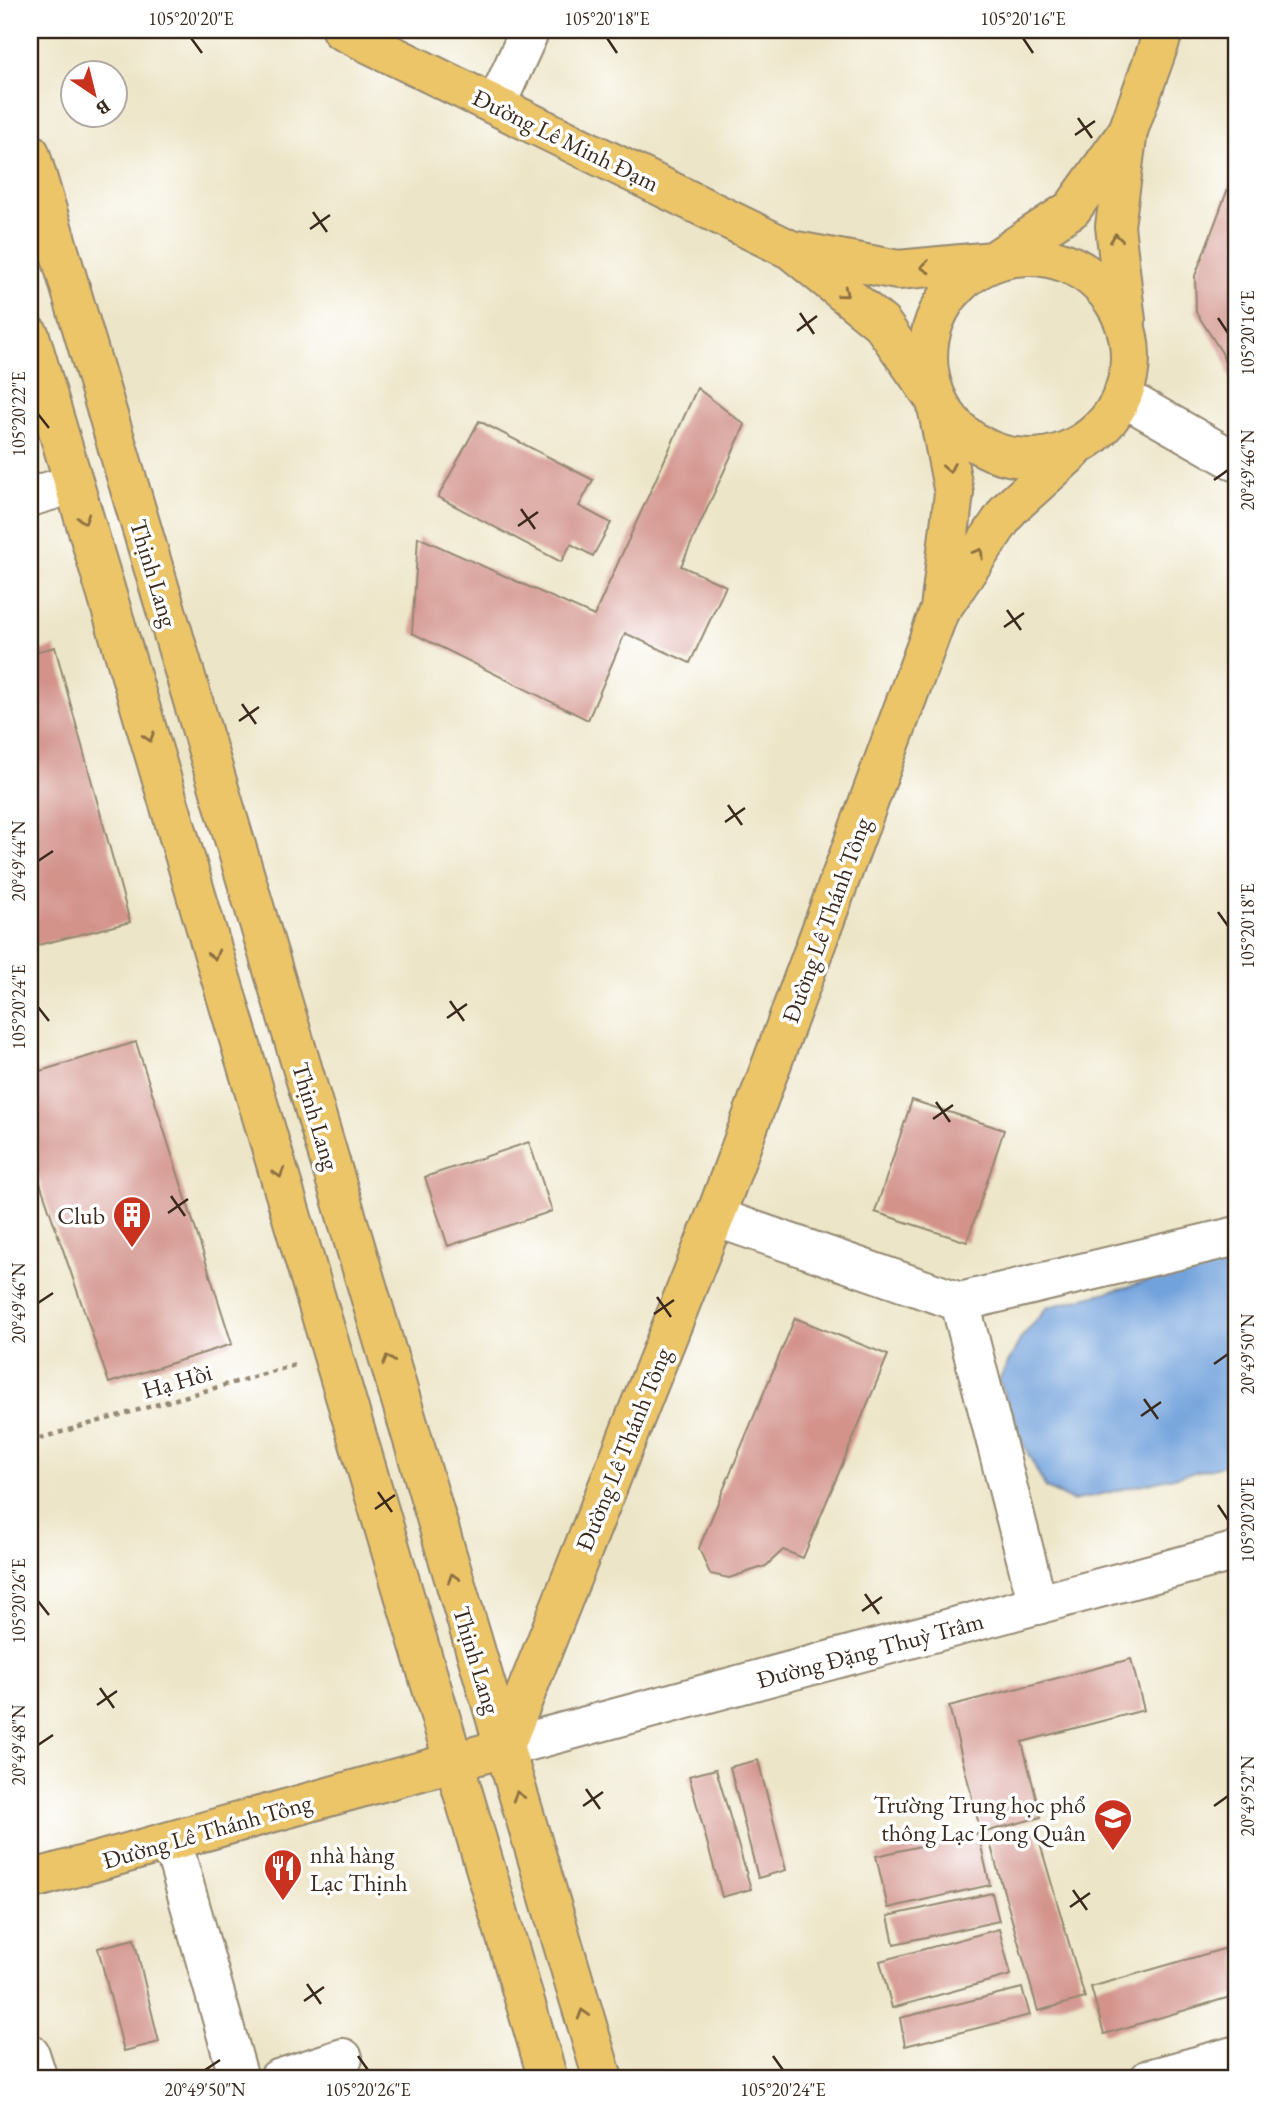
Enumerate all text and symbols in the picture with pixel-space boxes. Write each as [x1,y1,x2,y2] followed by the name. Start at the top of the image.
[148,7,234,30] text: 105°20'20"E
[564,7,650,30] text: 105°20'18"E
[980,7,1066,30] text: 105°20'16"E
[60,60,130,130] north arrow
[468,81,665,199] street label: Đường Lê Minh Đạm
[91,94,116,121] text: B
[1109,233,1124,244] one-way arrow
[919,260,931,275] one-way arrow
[836,285,848,298] one-way arrow
[1236,290,1259,376] text: 105°20'16"E
[7,371,30,457] text: 105°20'22"E
[1236,429,1259,510] text: 20°49'46"N
[941,462,956,474] one-way arrow
[75,513,90,525] one-way arrow
[123,515,185,631] street label: Thịnh Lang
[971,548,983,561] one-way arrow
[140,731,155,743] one-way arrow
[774,813,878,1027] street label: Đường Lê Thánh Tông
[7,820,30,901] text: 20°49'44"N
[1236,883,1259,969] text: 105°20'18"E
[205,949,220,961] one-way arrow
[7,964,30,1050] text: 105°20'24"E
[285,1058,347,1174] street label: Thịnh Lang
[270,1167,285,1179] one-way arrow
[111,1194,153,1249] building icon: Club
[57,1200,105,1231] place label: Club
[7,1262,30,1343] text: 20°49'46"N
[1236,1313,1259,1394] text: 20°49'50"N
[568,1342,678,1555] street label: Đường Lê Thánh Tông
[382,1354,397,1366] one-way arrow
[139,1356,216,1406] street label: Hạ Hồi
[1236,1477,1259,1563] text: 105°20'20"E
[7,1558,30,1644] text: 105°20'26"E
[447,1572,462,1584] one-way arrow
[446,1602,508,1718] street label: Thịnh Lang
[753,1605,987,1695] street label: Đường Đặng Thuỳ Trâm
[7,1704,30,1785] text: 20°49'48"N
[1236,1755,1259,1836] text: 20°49'52"N
[99,1786,316,1876] street label: Đường Lê Thánh Tông
[873,1789,1086,1848] place label: Trường Trung học phổ thông Lạc Long Quân
[511,1790,526,1802] one-way arrow
[1092,1797,1134,1852] school or university icon: Trường Trung học phổ thông Lạc Long Quân
[310,1839,408,1898] place label: nhà hàng Lạc Thịnh
[262,1847,304,1902] restaurant icon: nhà hàng Lạc Thịnh
[577,2008,592,2020] one-way arrow
[165,2078,246,2101] text: 20°49'50"N
[325,2078,411,2101] text: 105°20'26"E
[740,2078,826,2101] text: 105°20'24"E

